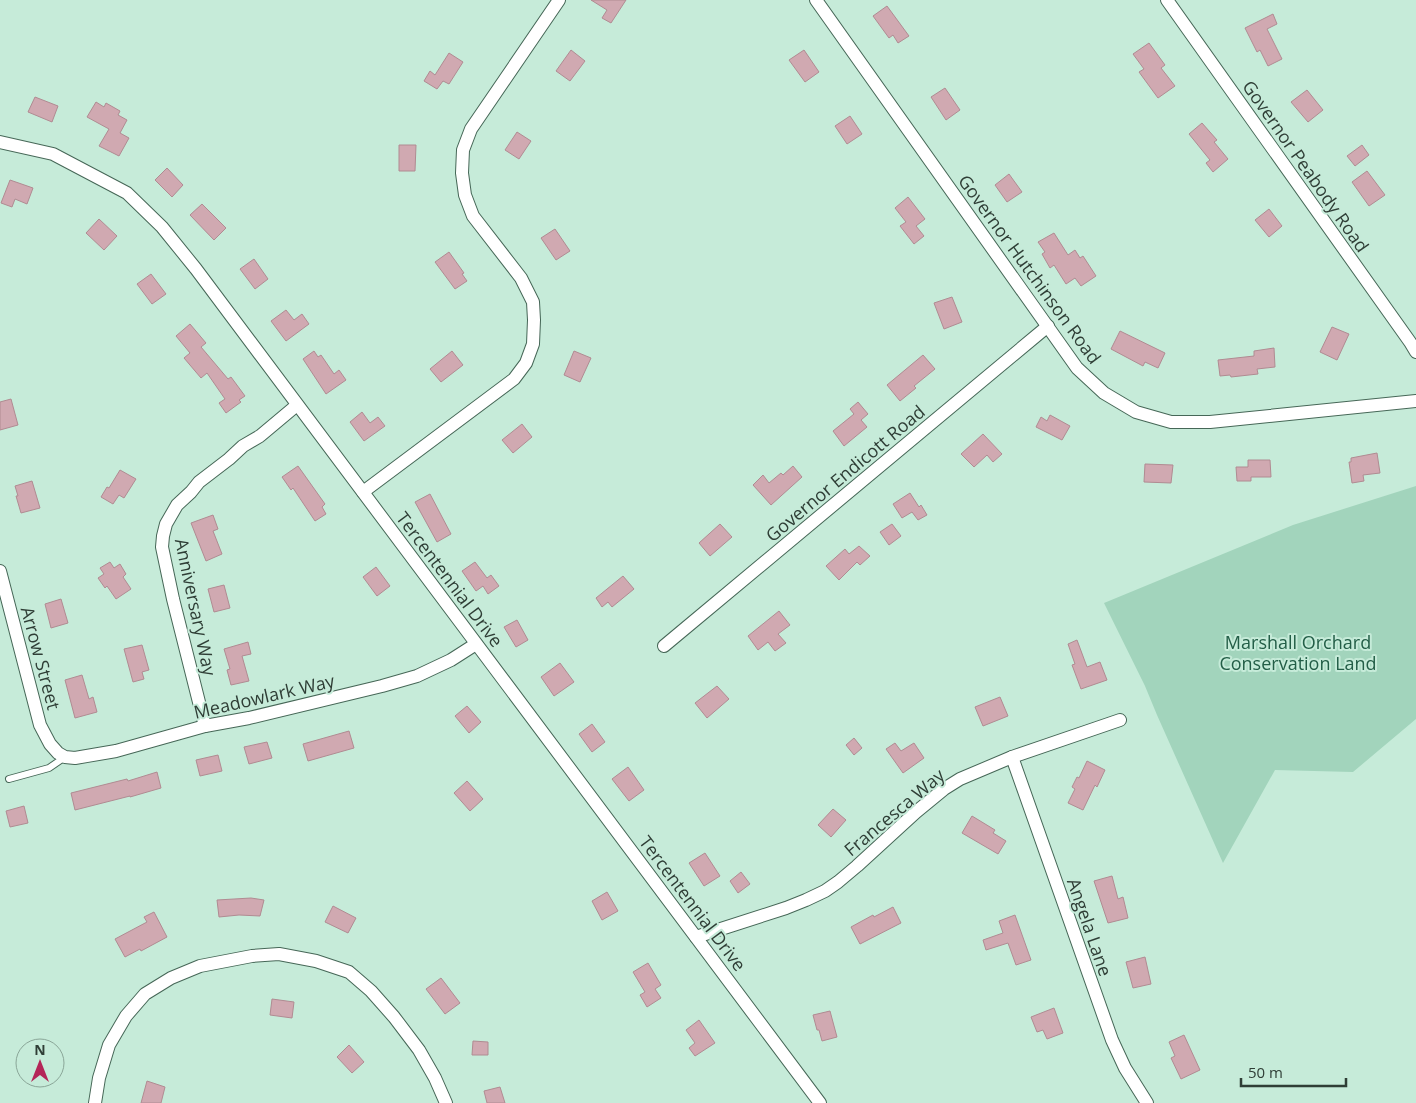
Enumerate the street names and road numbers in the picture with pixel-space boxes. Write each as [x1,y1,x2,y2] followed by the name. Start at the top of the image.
[1237,75,1375,257] street label: Governor Peabody Road
[953,170,1107,368] street label: Governor Hutchinson Road
[760,399,930,547] street label: Governor Endicott Road
[391,506,509,652] street label: Tercentennial Drive
[170,536,222,679] street label: Anniversary Way
[16,604,66,712] street label: Arrow Street
[191,668,338,724] street label: Meadowlark Way
[839,762,950,861] street label: Francesca Way
[634,830,752,976] street label: Tercentennial Drive
[1062,875,1118,979] street label: Angela Lane

